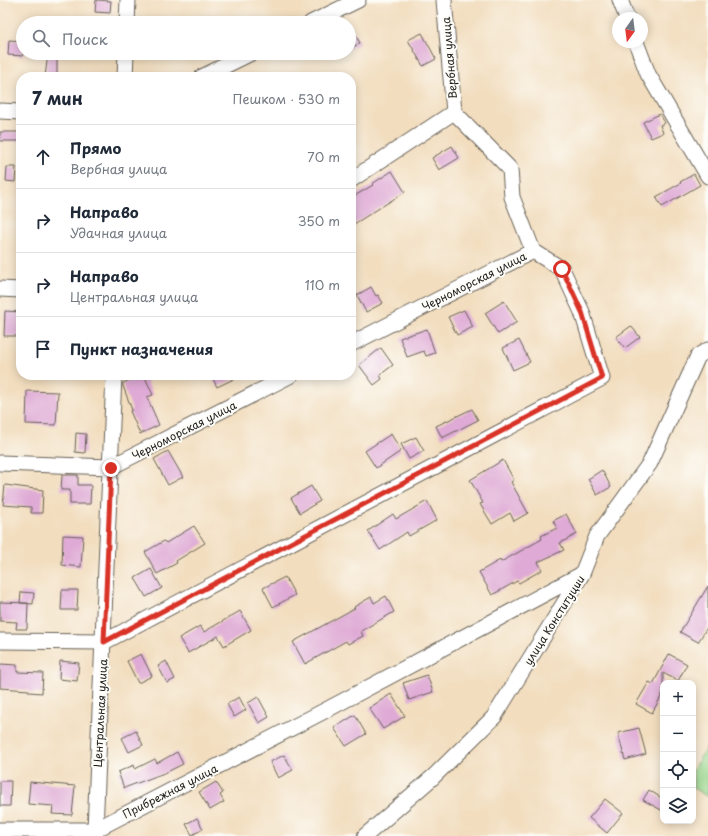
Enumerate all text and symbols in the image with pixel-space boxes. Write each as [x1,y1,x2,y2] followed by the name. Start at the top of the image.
[612,12,648,48] north arrow
[16,16,356,60] search box
[437,16,461,100] street label: Вербная улица
[30,27,52,49] icon: search
[62,27,108,50] text: Поиск
[32,85,83,111] text: 7 мин
[232,89,340,108] text: Пешком · 530 m
[70,136,121,159] text: Прямо
[32,146,54,168] icon: ahead
[307,147,340,166] text: 70 m
[70,159,167,178] text: Вербная улица
[70,200,139,223] text: Направо
[32,210,54,232] icon: right
[298,211,340,230] text: 350 m
[70,223,167,242] text: Удачная улица
[419,247,529,315] street label: Черноморская улица
[553,260,571,278] route start
[70,264,139,287] text: Направо
[32,274,54,296] icon: right
[305,275,340,294] text: 110 m
[70,287,198,306] text: Центральная улица
[70,337,213,360] text: Пункт назначения
[32,338,54,360] icon: arrive
[129,396,239,464] street label: Черноморская улица
[102,459,120,477] route end
[519,572,589,668] street label: улица Конституции
[89,658,111,768] street label: Центральная улица
[660,680,696,824] map controls
[660,680,696,716] button: +
[660,716,696,752] button: −
[660,752,696,788] button: locate
[119,760,221,822] street label: Прибрежная улица
[660,788,696,824] button: layers

